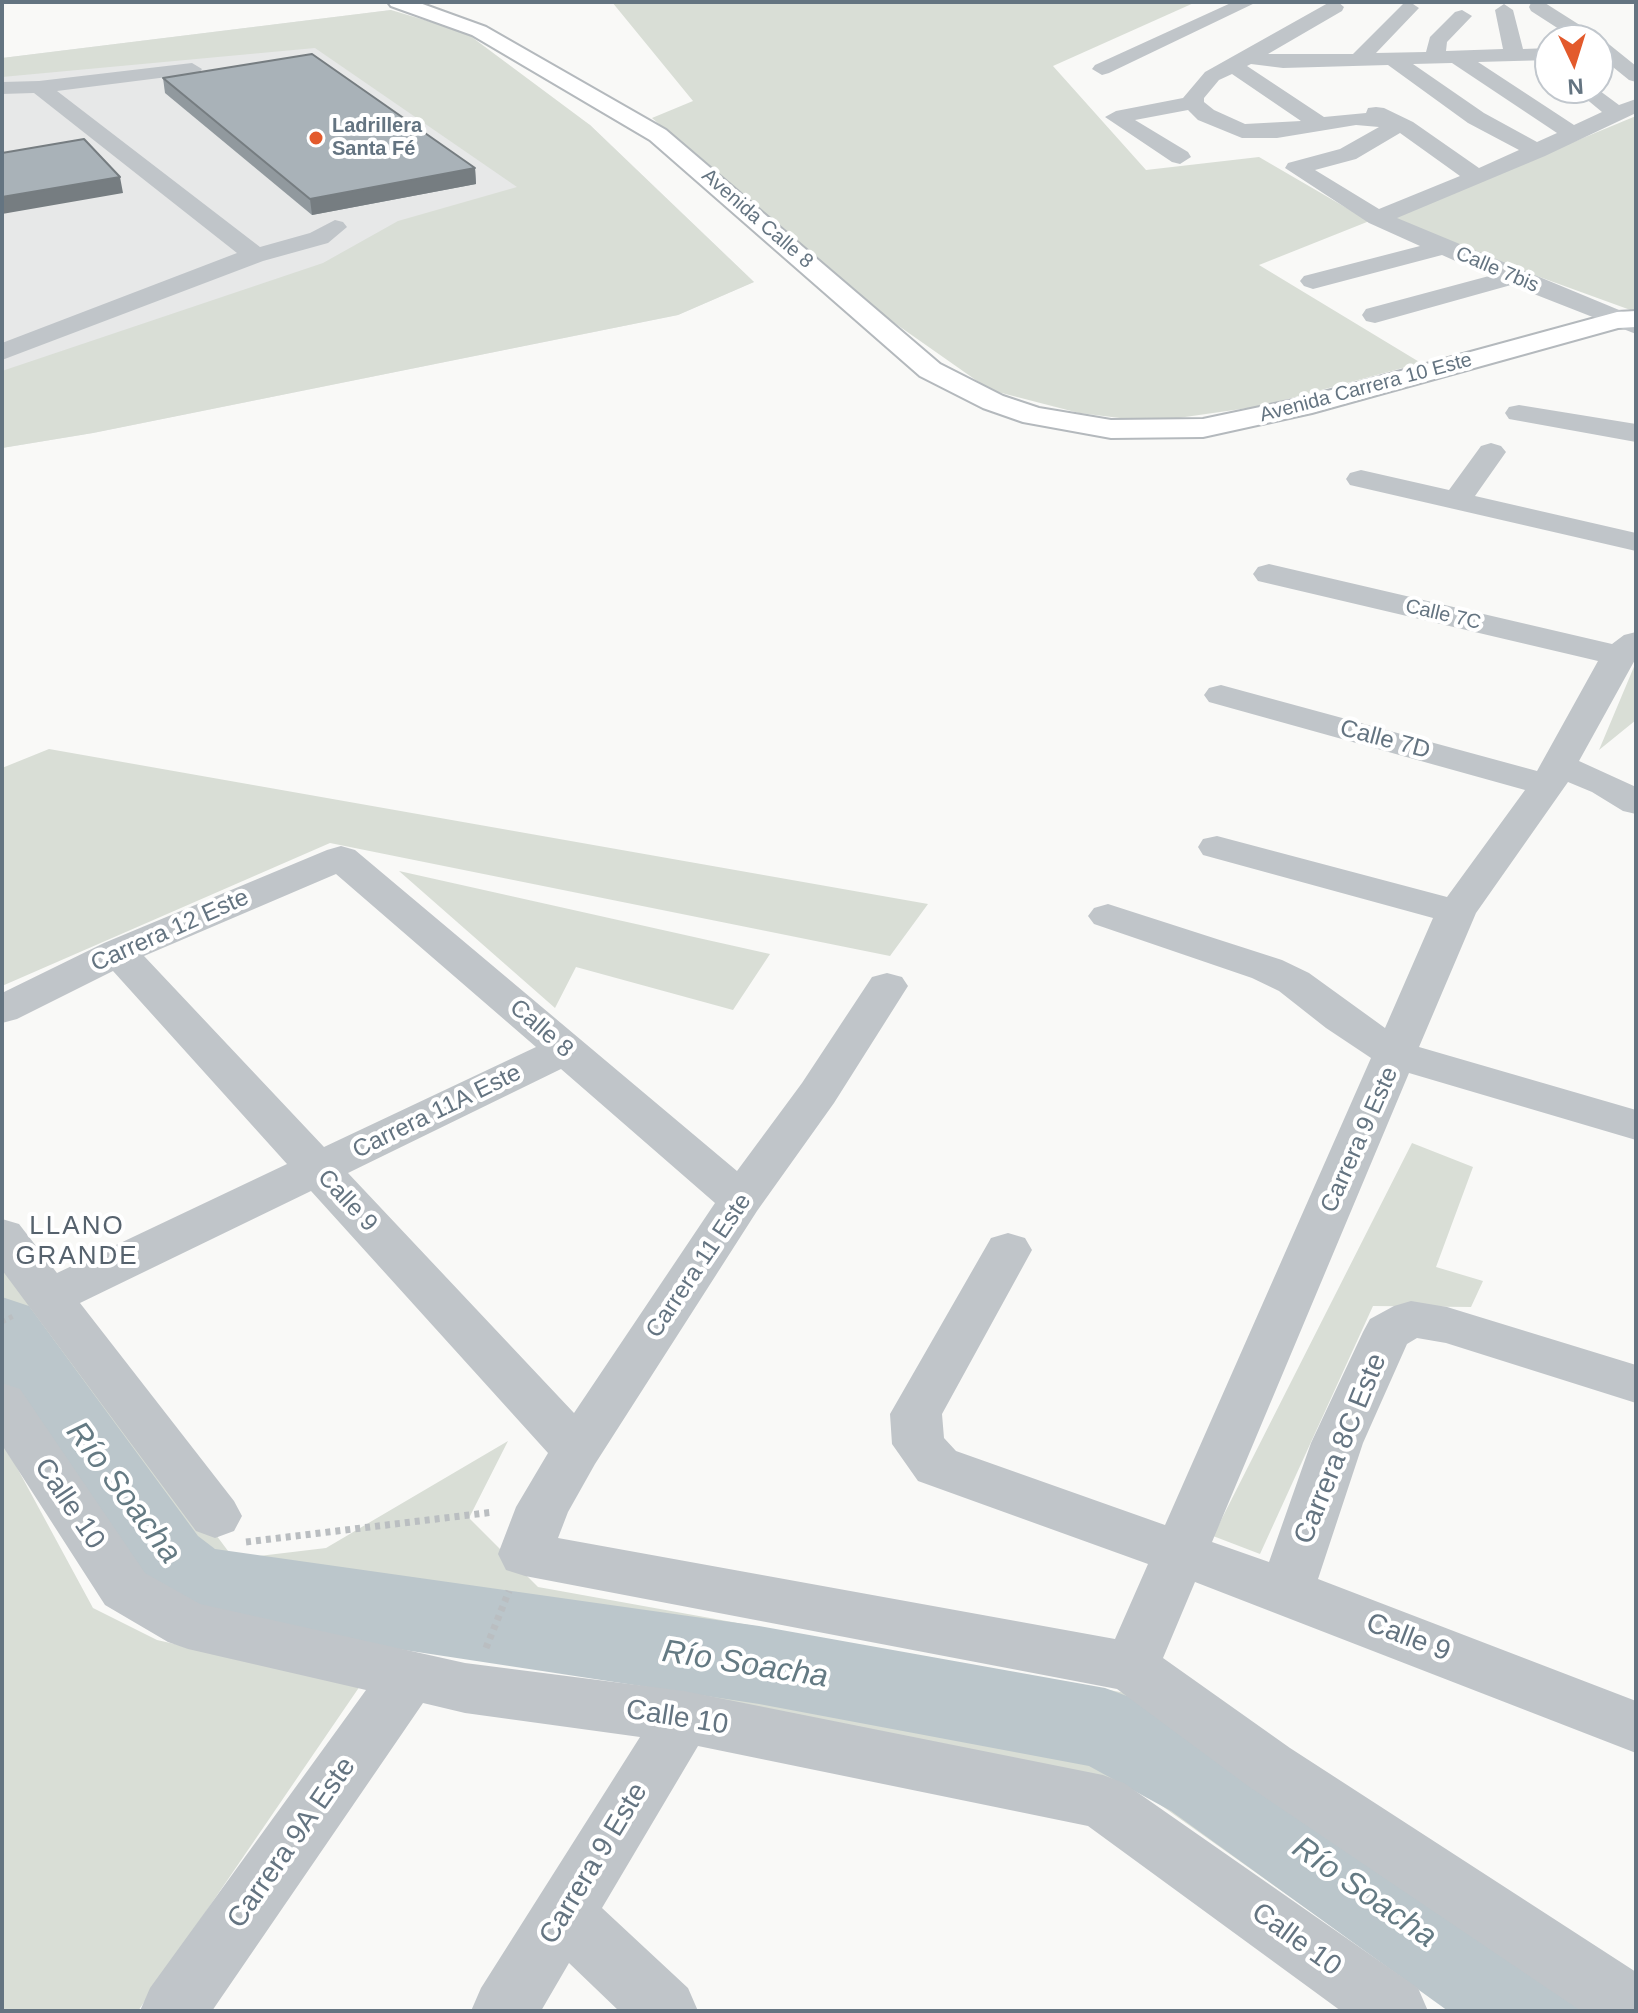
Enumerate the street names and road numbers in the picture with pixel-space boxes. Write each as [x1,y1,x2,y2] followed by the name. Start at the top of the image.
[696,164,818,274] street label: Avenida Calle 8
[1452,242,1542,298] street label: Calle 7bis
[1257,348,1475,428] street label: Avenida Carrera 10 Este
[1403,595,1483,635] street label: Calle 7C
[1337,714,1433,766] street label: Calle 7D
[87,883,253,979] street label: Carrera 12 Este
[503,994,579,1064] street label: Calle 8
[348,1059,526,1165] street label: Carrera 11A Este
[1315,1063,1405,1217] street label: Carrera 9 Este
[311,1164,383,1238] street label: Calle 9
[640,1188,758,1344] street label: Carrera 11 Este
[1288,1349,1394,1549] street label: Carrera 8C Este
[26,1452,112,1556] street label: Calle 10
[1361,1607,1455,1669] street label: Calle 9
[624,1693,730,1743] street label: Calle 10
[221,1751,363,1935] street label: Carrera 9A Este
[533,1777,655,1951] street label: Carrera 9 Este
[1245,1896,1347,1984] street label: Calle 10

